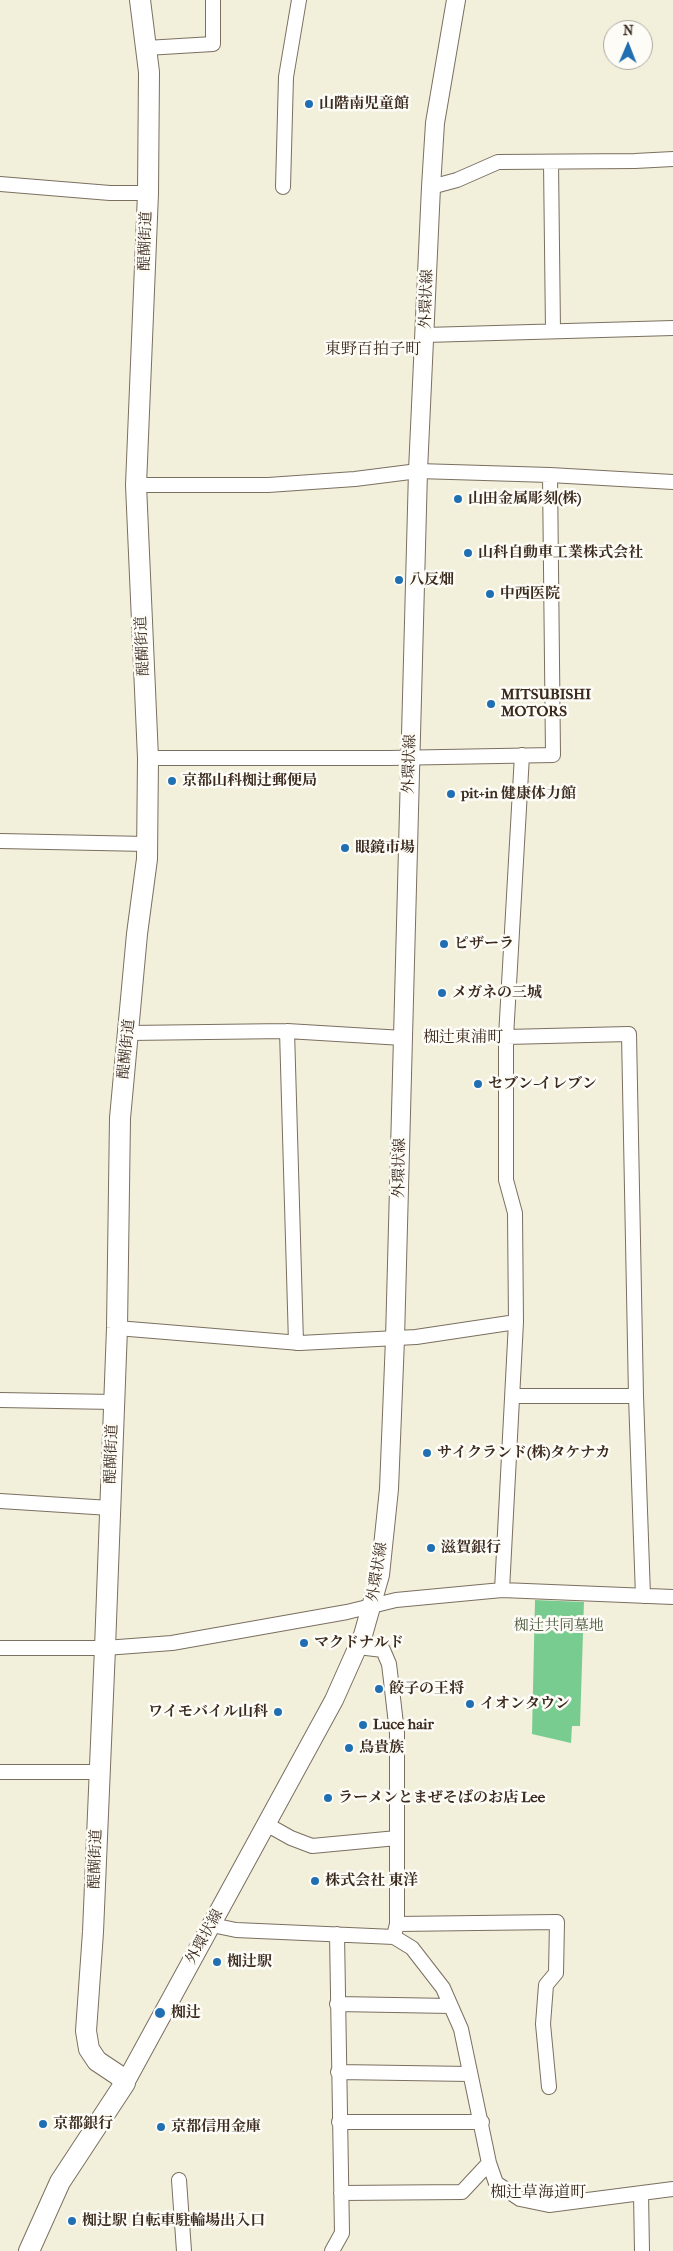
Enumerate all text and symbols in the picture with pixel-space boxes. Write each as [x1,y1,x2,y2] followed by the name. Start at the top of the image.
[603,20,653,70] north arrow
[623,22,634,39] text: N
[319,95,409,113] place label: 山階南児童館
[303,98,315,110] marker: 山階南児童館
[136,211,156,271] street label: 醍醐街道
[417,269,437,329] street label: 外環状線
[325,340,421,360] district label: 東野百拍子町
[468,490,581,508] place label: 山田金属彫刻(株)
[452,493,464,505] marker: 山田金属彫刻(株)
[478,544,643,562] place label: 山科自動車工業株式会社
[462,547,474,559] marker: 山科自動車工業株式会社
[409,571,454,589] place label: 八反畑
[393,574,405,586] marker: 八反畑
[500,585,560,603] place label: 中西医院
[484,588,496,600] marker: 中西医院
[132,616,154,676] street label: 醍醐街道
[501,686,591,721] place label: MITSUBISHI MOTORS
[485,698,497,710] marker: MITSUBISHI MOTORS
[400,734,420,794] street label: 外環状線
[182,772,317,790] place label: 京都山科椥辻郵便局
[166,775,178,787] marker: 京都山科椥辻郵便局
[461,785,576,803] place label: pit+in 健康体力館
[445,788,457,800] marker: pit+in 健康体力館
[355,839,415,857] place label: 眼鏡市場
[339,842,351,854] marker: 眼鏡市場
[454,935,514,953] place label: ピザーラ
[438,938,450,950] marker: ピザーラ
[452,984,542,1002] place label: メガネの三城
[436,987,448,999] marker: メガネの三城
[115,1018,139,1080] street label: 醍醐街道
[423,1028,503,1048] district label: 椥辻東浦町
[488,1075,597,1093] place label: セブン-イレブン
[472,1078,484,1090] marker: セブン-イレブン
[390,1138,410,1198] street label: 外環状線
[102,1424,122,1484] street label: 醍醐街道
[437,1444,610,1462] place label: サイクランド(株)タケナカ
[421,1447,433,1459] marker: サイクランド(株)タケナカ
[441,1539,501,1557] place label: 滋賀銀行
[364,1541,392,1603] street label: 外環状線
[425,1542,437,1554] marker: 滋賀銀行
[514,1617,604,1635] park label: 椥辻共同墓地
[314,1634,404,1652] place label: マクドナルド
[298,1637,310,1649] marker: マクドナルド
[389,1680,464,1698] place label: 餃子の王将
[373,1683,385,1695] marker: 餃子の王将
[480,1695,570,1713] place label: イオンタウン
[464,1698,476,1710] marker: イオンタウン
[148,1703,268,1721] place label: ワイモバイル山科
[272,1706,284,1718] marker: ワイモバイル山科
[373,1716,434,1734] place label: Luce hair
[357,1719,369,1731] marker: Luce hair
[359,1739,404,1757] place label: 鳥貴族
[343,1742,355,1754] marker: 鳥貴族
[338,1789,545,1807] place label: ラーメンとまぜそばのお店 Lee
[322,1792,334,1804] marker: ラーメンとまぜそばのお店 Lee
[86,1829,106,1889] street label: 醍醐街道
[325,1872,418,1890] place label: 株式会社 東洋
[309,1875,321,1887] marker: 株式会社 東洋
[183,1906,227,1968] street label: 外環状線
[227,1953,272,1971] place label: 椥辻駅
[211,1956,223,1968] marker: 椥辻駅
[171,2004,201,2022] place label: 椥辻
[153,2006,167,2020] marker: 椥辻
[53,2115,113,2133] place label: 京都銀行
[37,2118,49,2130] marker: 京都銀行
[171,2118,261,2136] place label: 京都信用金庫
[155,2121,167,2133] marker: 京都信用金庫
[490,2183,586,2203] district label: 椥辻草海道町
[82,2212,265,2230] place label: 椥辻駅 自転車駐輪場出入口
[66,2215,78,2227] marker: 椥辻駅 自転車駐輪場出入口

